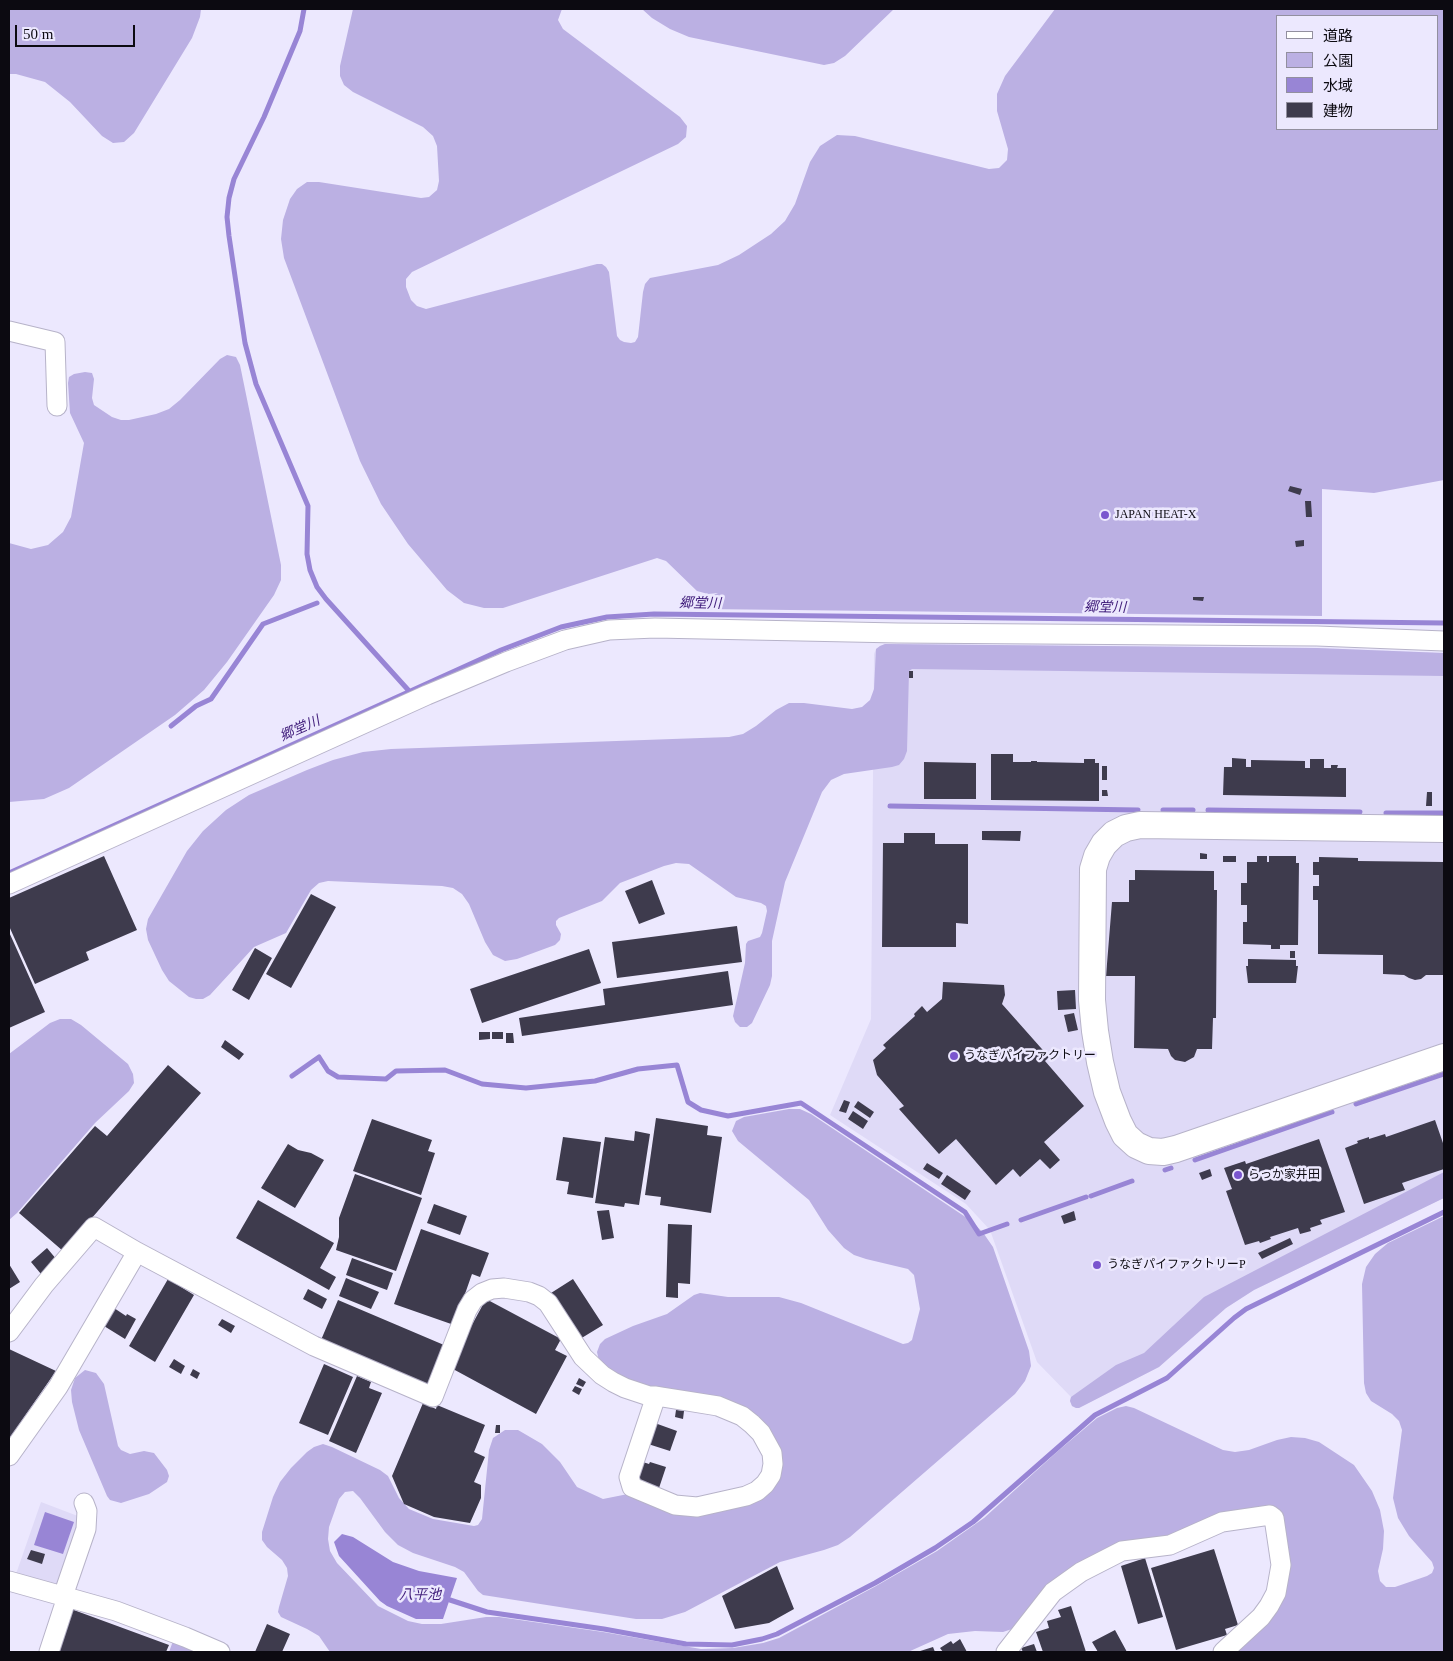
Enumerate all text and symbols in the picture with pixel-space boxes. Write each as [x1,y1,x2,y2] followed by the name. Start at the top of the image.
[18,15,138,47] scale bar
[1276,15,1438,130] legend
[23,26,53,42] text: 50 m
[1323,28,1353,44] text: 道路
[1323,53,1353,69] text: 公園
[1323,78,1353,94] text: 水域
[1323,103,1353,119] text: 建物
[1115,508,1196,522] place label: JAPAN HEAT-X
[1099,509,1111,521] marker: JAPAN HEAT-X
[679,595,721,613] water label: 郷堂川
[1084,599,1126,617] water label: 郷堂川
[277,713,323,745] water label: 郷堂川
[964,1049,1096,1063] place label: うなぎパイファクトリー
[948,1050,960,1062] marker: うなぎパイファクトリー
[1248,1168,1320,1182] place label: らっか家井田
[1232,1169,1244,1181] marker: らっか家井田
[1107,1258,1246,1272] place label: うなぎパイファクトリーP
[1091,1259,1103,1271] marker: うなぎパイファクトリーP
[399,1587,441,1603] water label: 八平池

